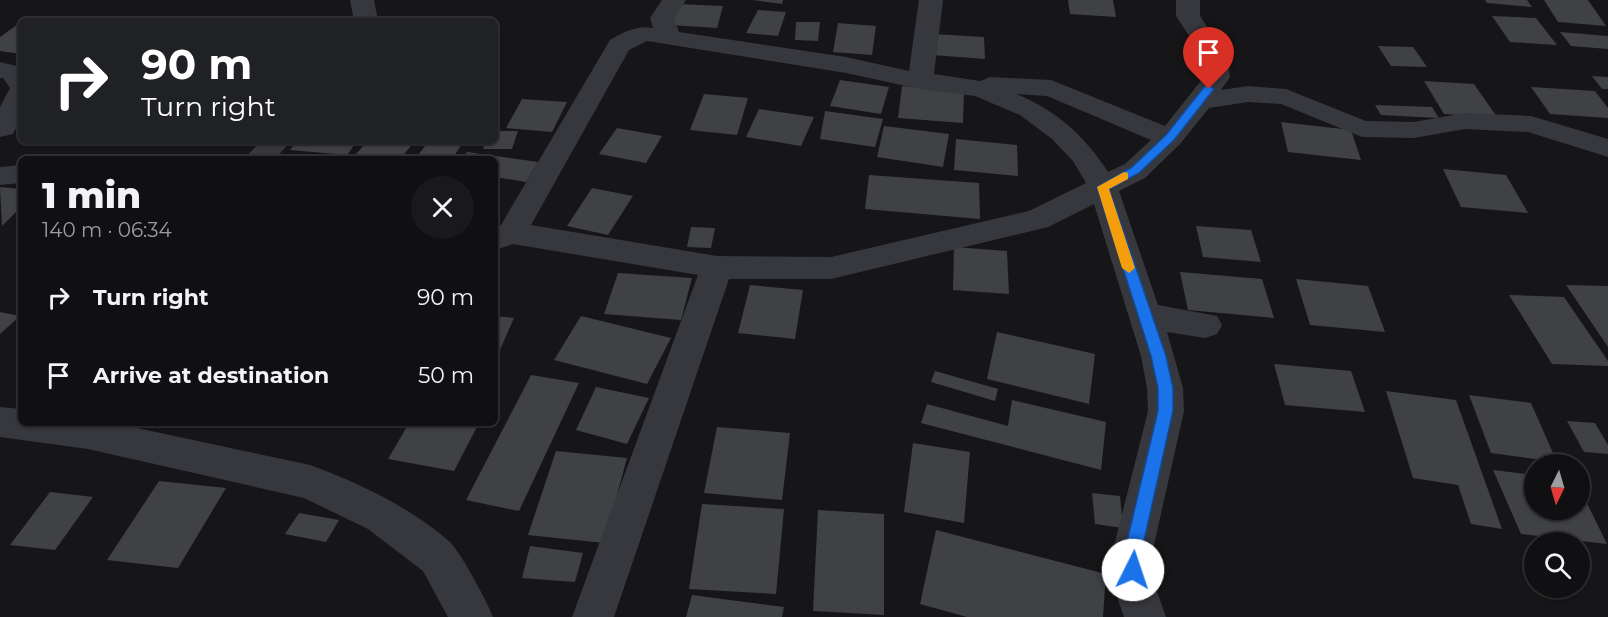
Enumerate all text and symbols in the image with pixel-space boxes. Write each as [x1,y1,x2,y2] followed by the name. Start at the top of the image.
[1183,27,1234,89] pin
[1192,36,1225,69] icon: arrive
[141,38,252,90] text: 90 m
[42,42,120,120] icon: right
[141,90,276,123] text: Turn right
[42,173,141,217] text: 1 min
[411,176,474,239] button: close
[42,218,172,242] text: 140 m · 06:34
[42,281,75,314] icon: right
[93,284,208,311] text: Turn right
[417,284,474,311] text: 90 m
[42,359,75,392] icon: arrive
[93,362,329,389] text: Arrive at destination
[418,362,474,389] text: 50 m
[1524,454,1590,520] north arrow
[1524,454,1590,598] map controls
[1524,532,1590,598] button: search
[1101,538,1165,602] position arrow

